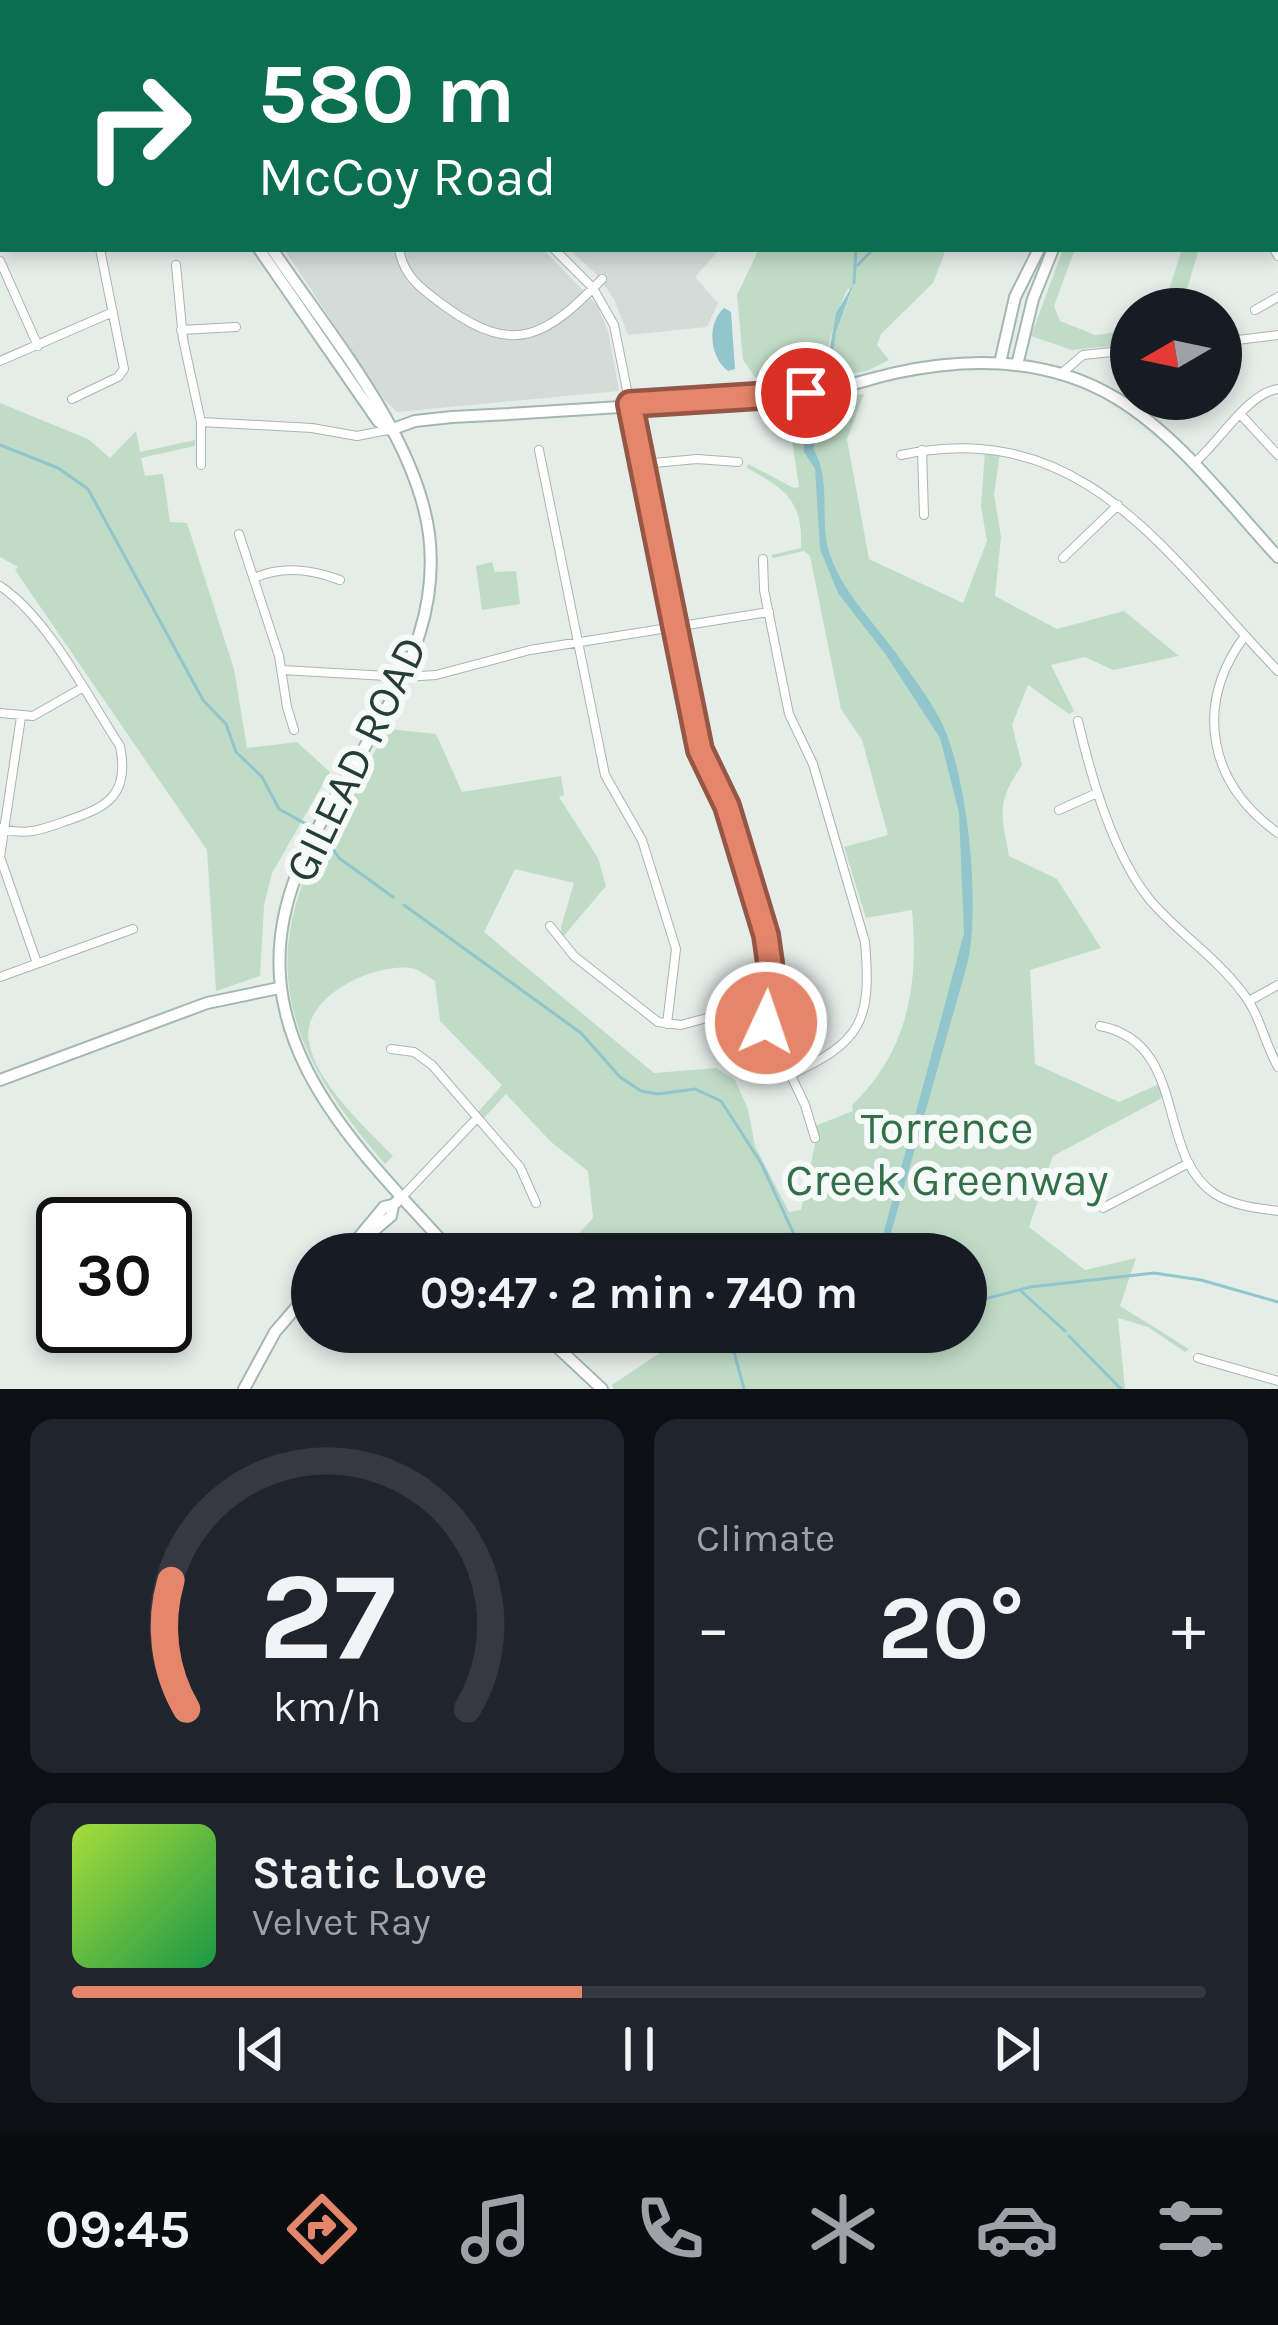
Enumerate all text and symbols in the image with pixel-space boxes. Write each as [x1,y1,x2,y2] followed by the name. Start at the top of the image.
[258,45,515,143] text: 580 m
[60,48,216,204] icon: right
[258,145,557,209] text: McCoy Road
[1110,288,1242,420] north arrow
[1110,288,1242,420] map controls
[755,342,857,444] pin
[773,360,839,426] icon: arrive
[274,628,438,890] street label: GILEAD ROAD
[703,960,829,1086] position arrow
[785,1102,1109,1207] park label: Torrence Creek Greenway
[36,1197,192,1353] speed limit sign: 30
[420,1267,858,1319] text: 09:47 · 2 min · 740 m
[696,1515,835,1561] text: Climate
[258,1544,396,1689] text: 27
[878,1575,1024,1681] text: 20°
[696,1589,731,1667] text: −
[1171,1589,1206,1667] text: +
[273,1682,381,1732] text: km/h
[252,1847,487,1899] text: Static Love
[252,1899,431,1945] text: Velvet Ray
[228,2016,294,2082] icon: previous
[606,2016,672,2082] icon: pause
[984,2016,1050,2082] icon: next
[280,2187,364,2271] icon: directions
[454,2187,538,2271] icon: music
[628,2187,712,2271] icon: phone
[801,2187,885,2271] icon: climate
[975,2187,1059,2271] icon: car
[1149,2187,1233,2271] icon: filters
[45,2197,190,2261] text: 09:45

